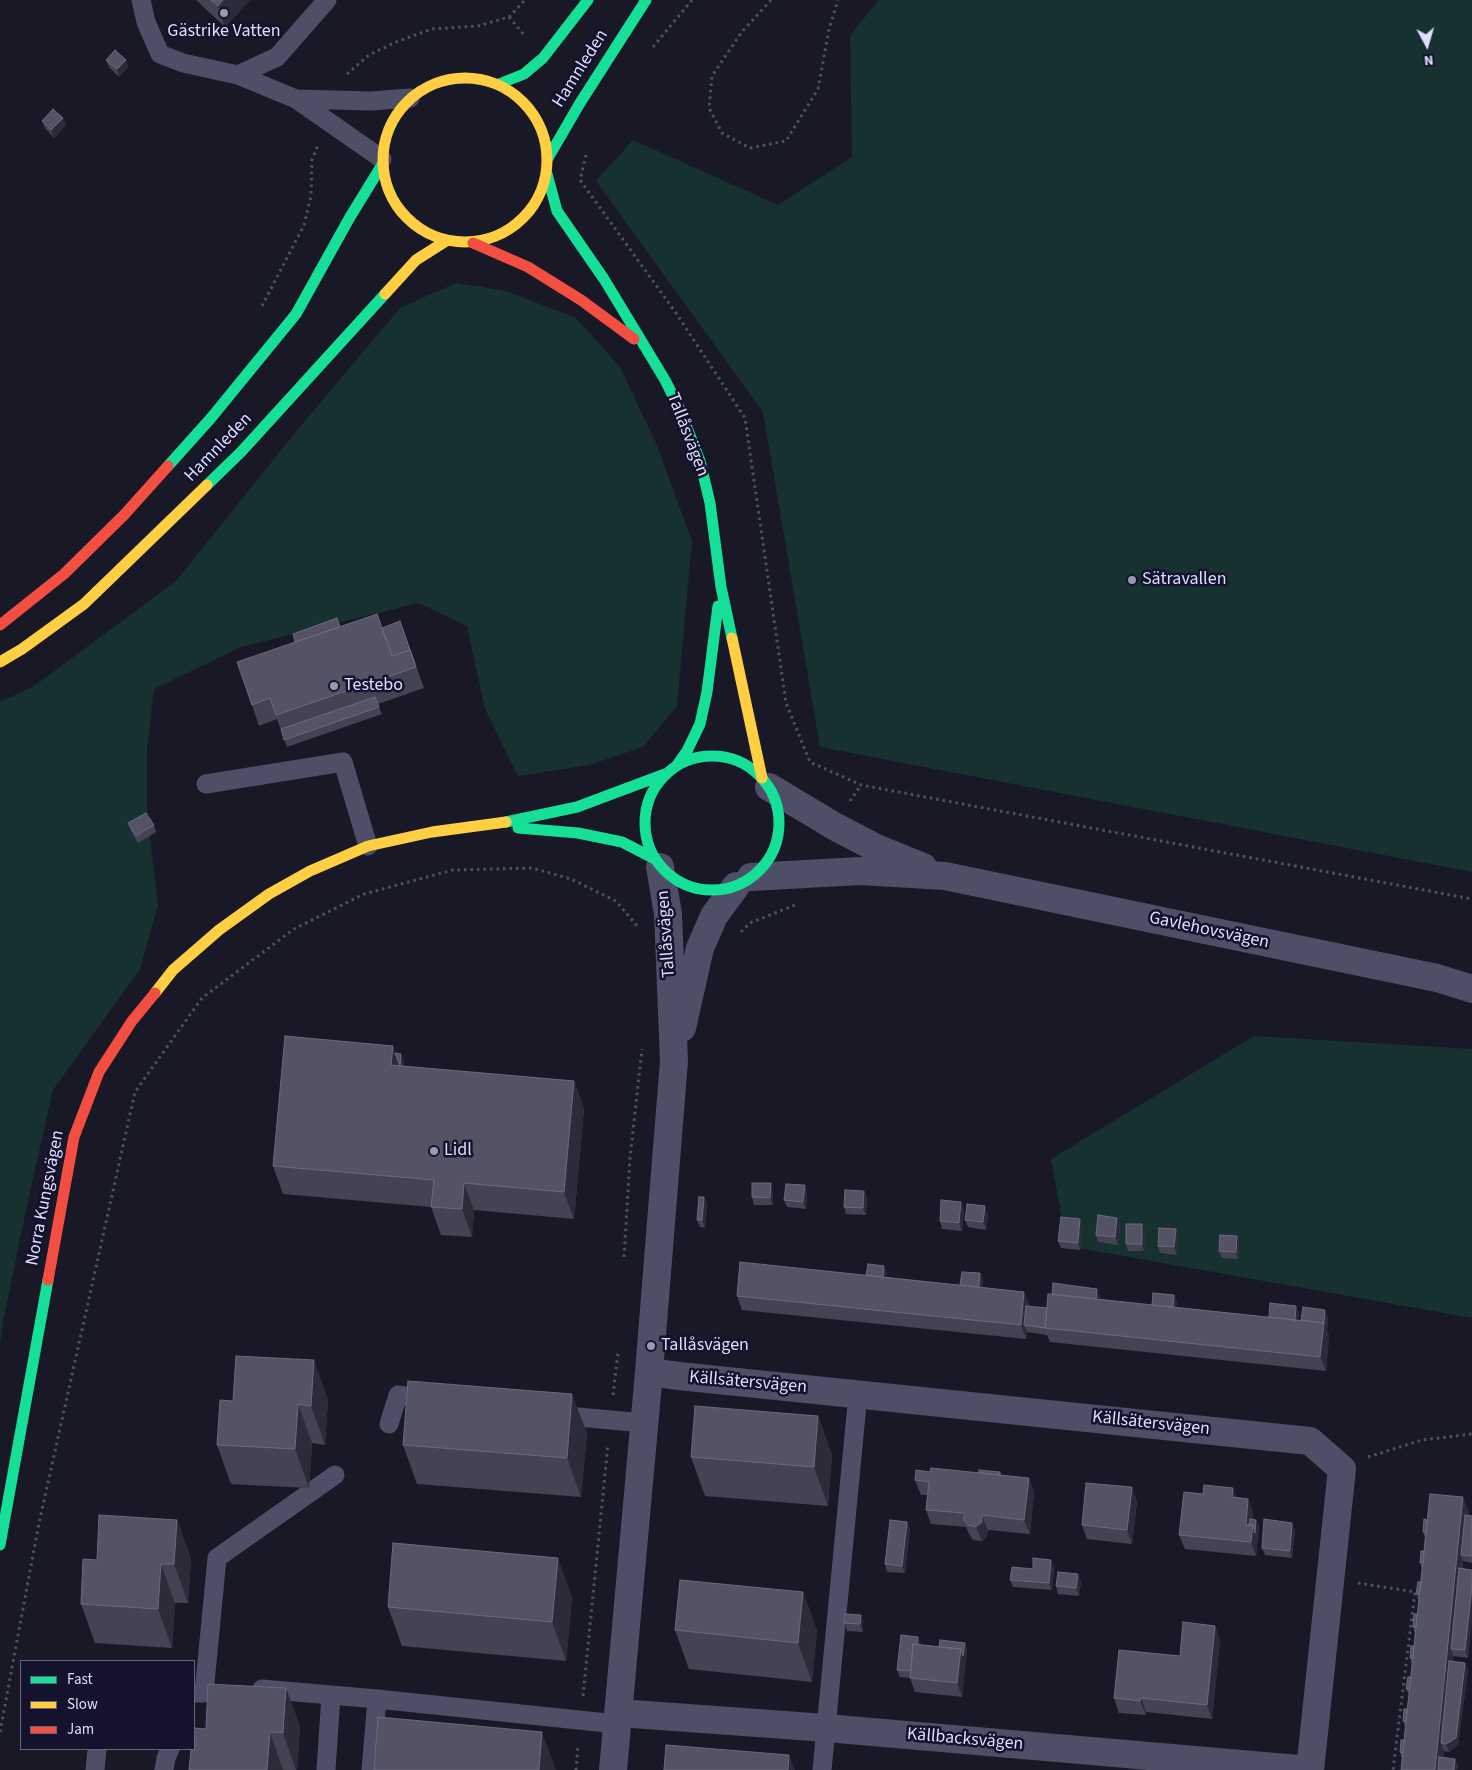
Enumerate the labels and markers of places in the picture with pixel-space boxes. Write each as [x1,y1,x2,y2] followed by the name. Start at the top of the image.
[218,7,230,19] marker: Gästrike Vatten
[167,21,281,43] place label: Gästrike Vatten
[1142,569,1226,591] place label: Sätravallen
[1126,574,1138,586] marker: Sätravallen
[344,675,403,697] place label: Testebo
[328,680,340,692] marker: Testebo
[444,1140,472,1162] place label: Lidl
[428,1145,440,1157] marker: Lidl
[661,1335,749,1357] place label: Tallåsvägen
[645,1340,657,1352] marker: Tallåsvägen

